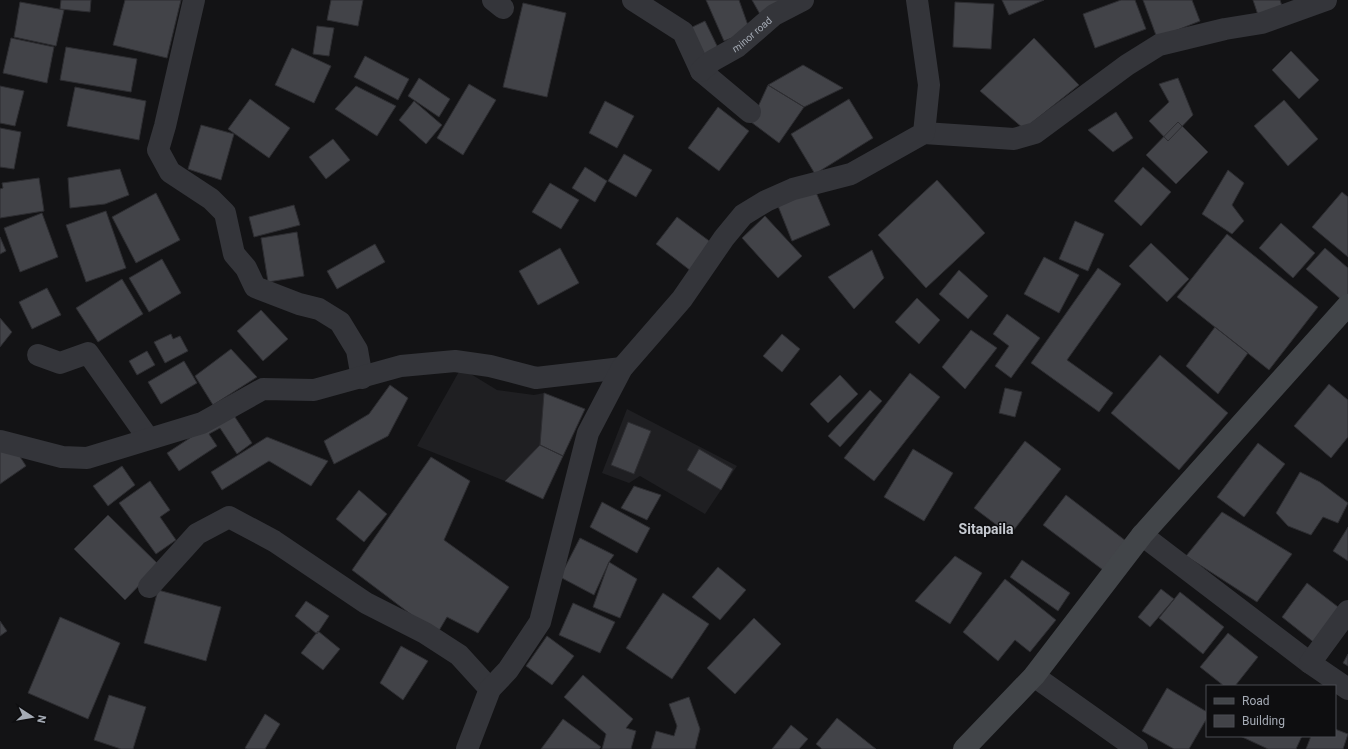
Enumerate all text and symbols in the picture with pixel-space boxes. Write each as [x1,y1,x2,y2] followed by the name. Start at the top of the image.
[730,15,774,55] street label: minor road
[959,521,1014,537] district label: Sitapaila
[1206,685,1336,737] legend
[1242,694,1270,708] text: Road
[12,697,52,737] north arrow
[34,714,48,724] text: N
[1242,714,1285,728] text: Building

